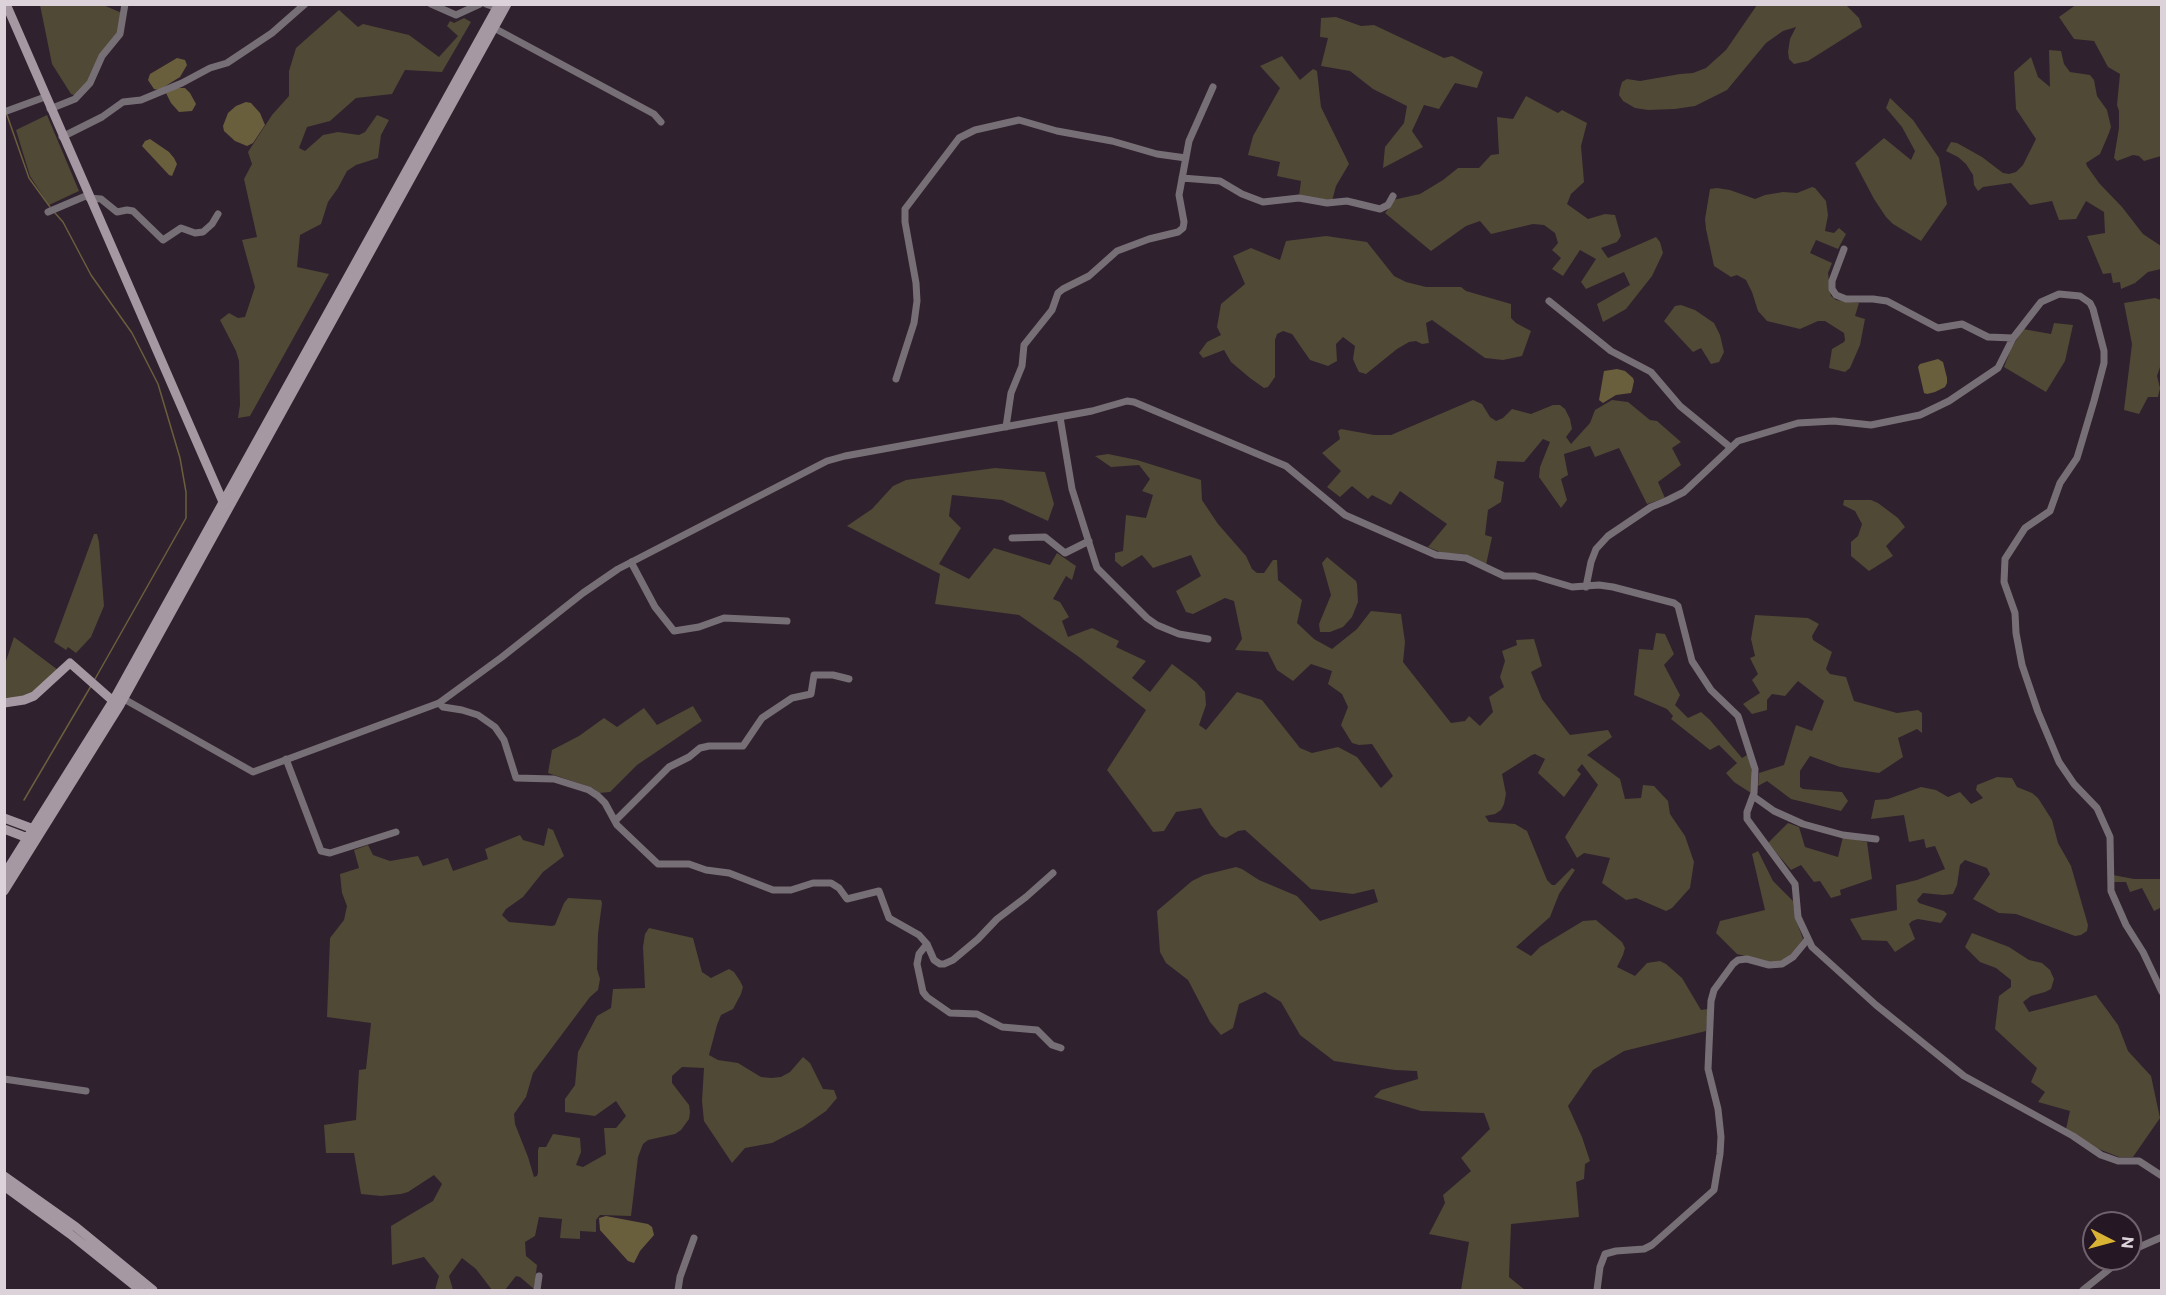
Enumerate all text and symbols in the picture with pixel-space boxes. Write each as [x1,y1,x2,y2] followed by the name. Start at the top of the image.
[2082,1211,2142,1271] north arrow
[2118,1236,2138,1250] text: N

